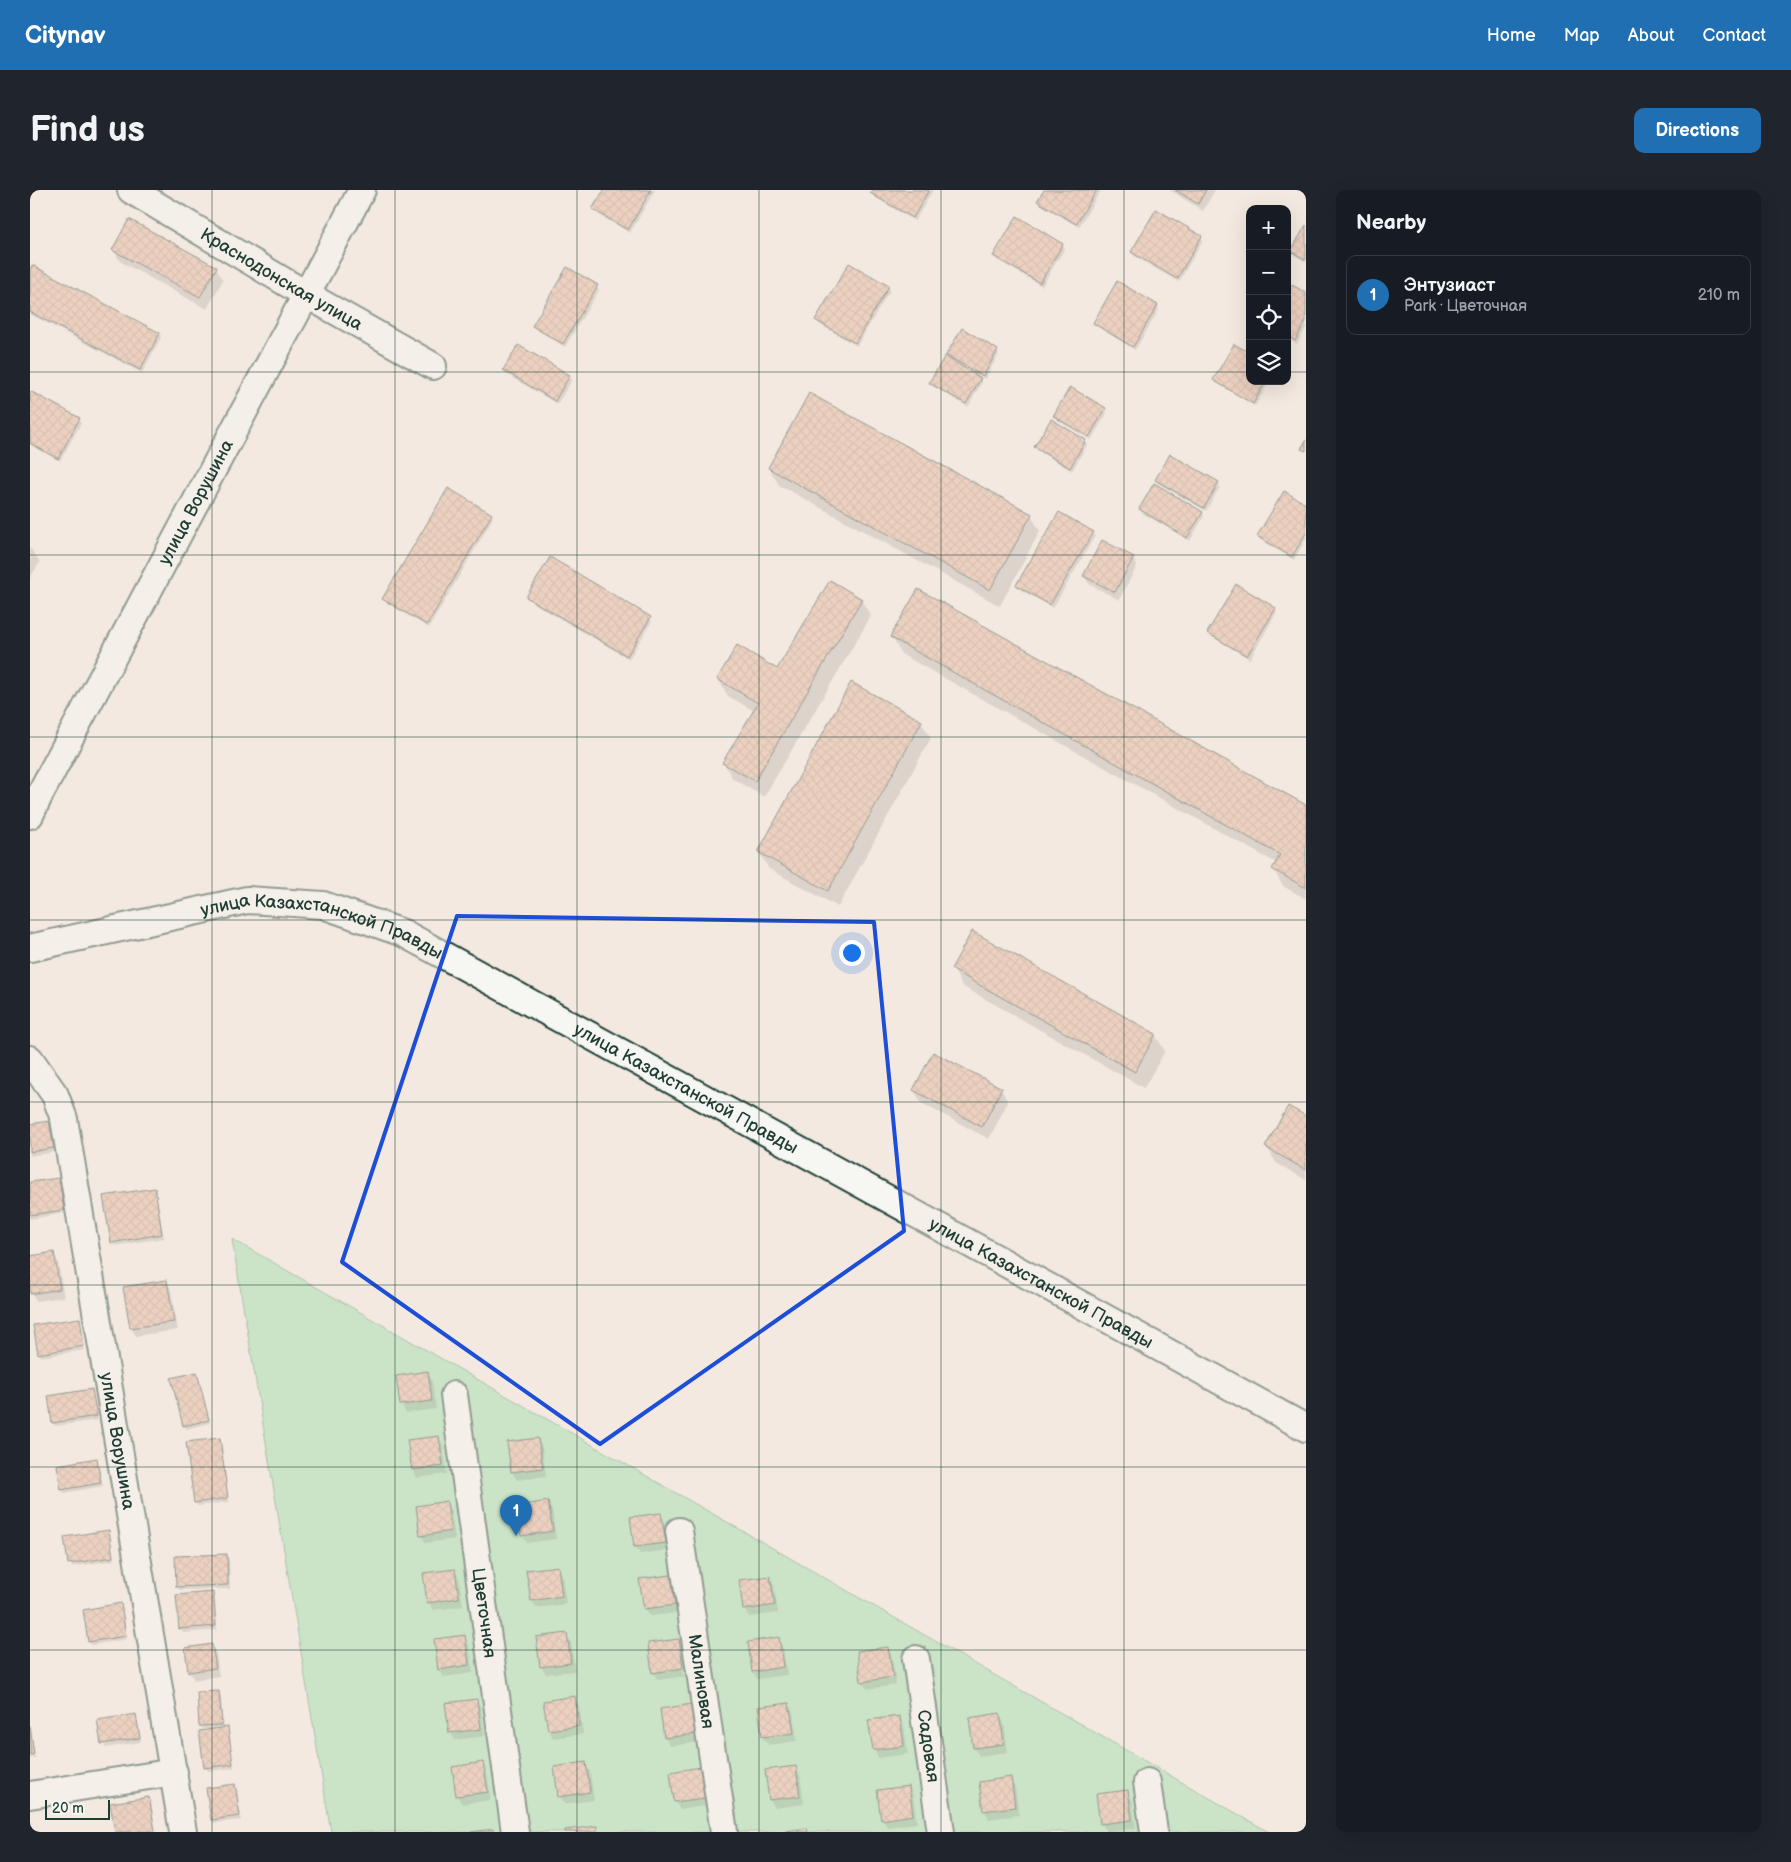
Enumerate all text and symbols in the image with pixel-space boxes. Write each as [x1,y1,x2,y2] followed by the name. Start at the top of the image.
[25,21,106,50] text: Citynav
[1487,25,1536,46] text: Home
[1564,25,1600,46] text: Map
[1628,25,1675,46] text: About
[1703,25,1766,46] text: Contact
[1634,108,1761,153] button: Directions
[30,109,145,152] text: Find us
[1246,205,1291,385] map controls
[1246,205,1291,250] button: +
[1356,210,1426,235] text: Nearby
[197,223,367,335] street label: Краснодонская улица
[1246,250,1291,295] button: −
[1404,274,1495,297] text: Энтузиаст
[1370,286,1376,305] text: 1
[1698,286,1740,305] text: 210 m
[1246,295,1291,340] button: locate
[1404,297,1527,316] text: Park · Цветочная
[1246,340,1291,385] button: layers
[154,436,238,568] street label: улица Ворушина
[198,889,447,963] street label: улица Казахстанской Правды
[839,940,865,966] your location
[570,1018,802,1158] street label: улица Казахстанской Правды
[926,1213,1157,1353] street label: улица Казахстанской Правды
[96,1371,140,1512] street label: улица Ворушина
[500,1495,532,1536] pin: 1
[468,1566,501,1659] street label: Цветочная
[684,1632,719,1730] street label: Малиновая
[913,1708,944,1784] street label: Садовая
[45,1797,110,1820] scale bar
[52,1800,84,1817] text: 20 m

